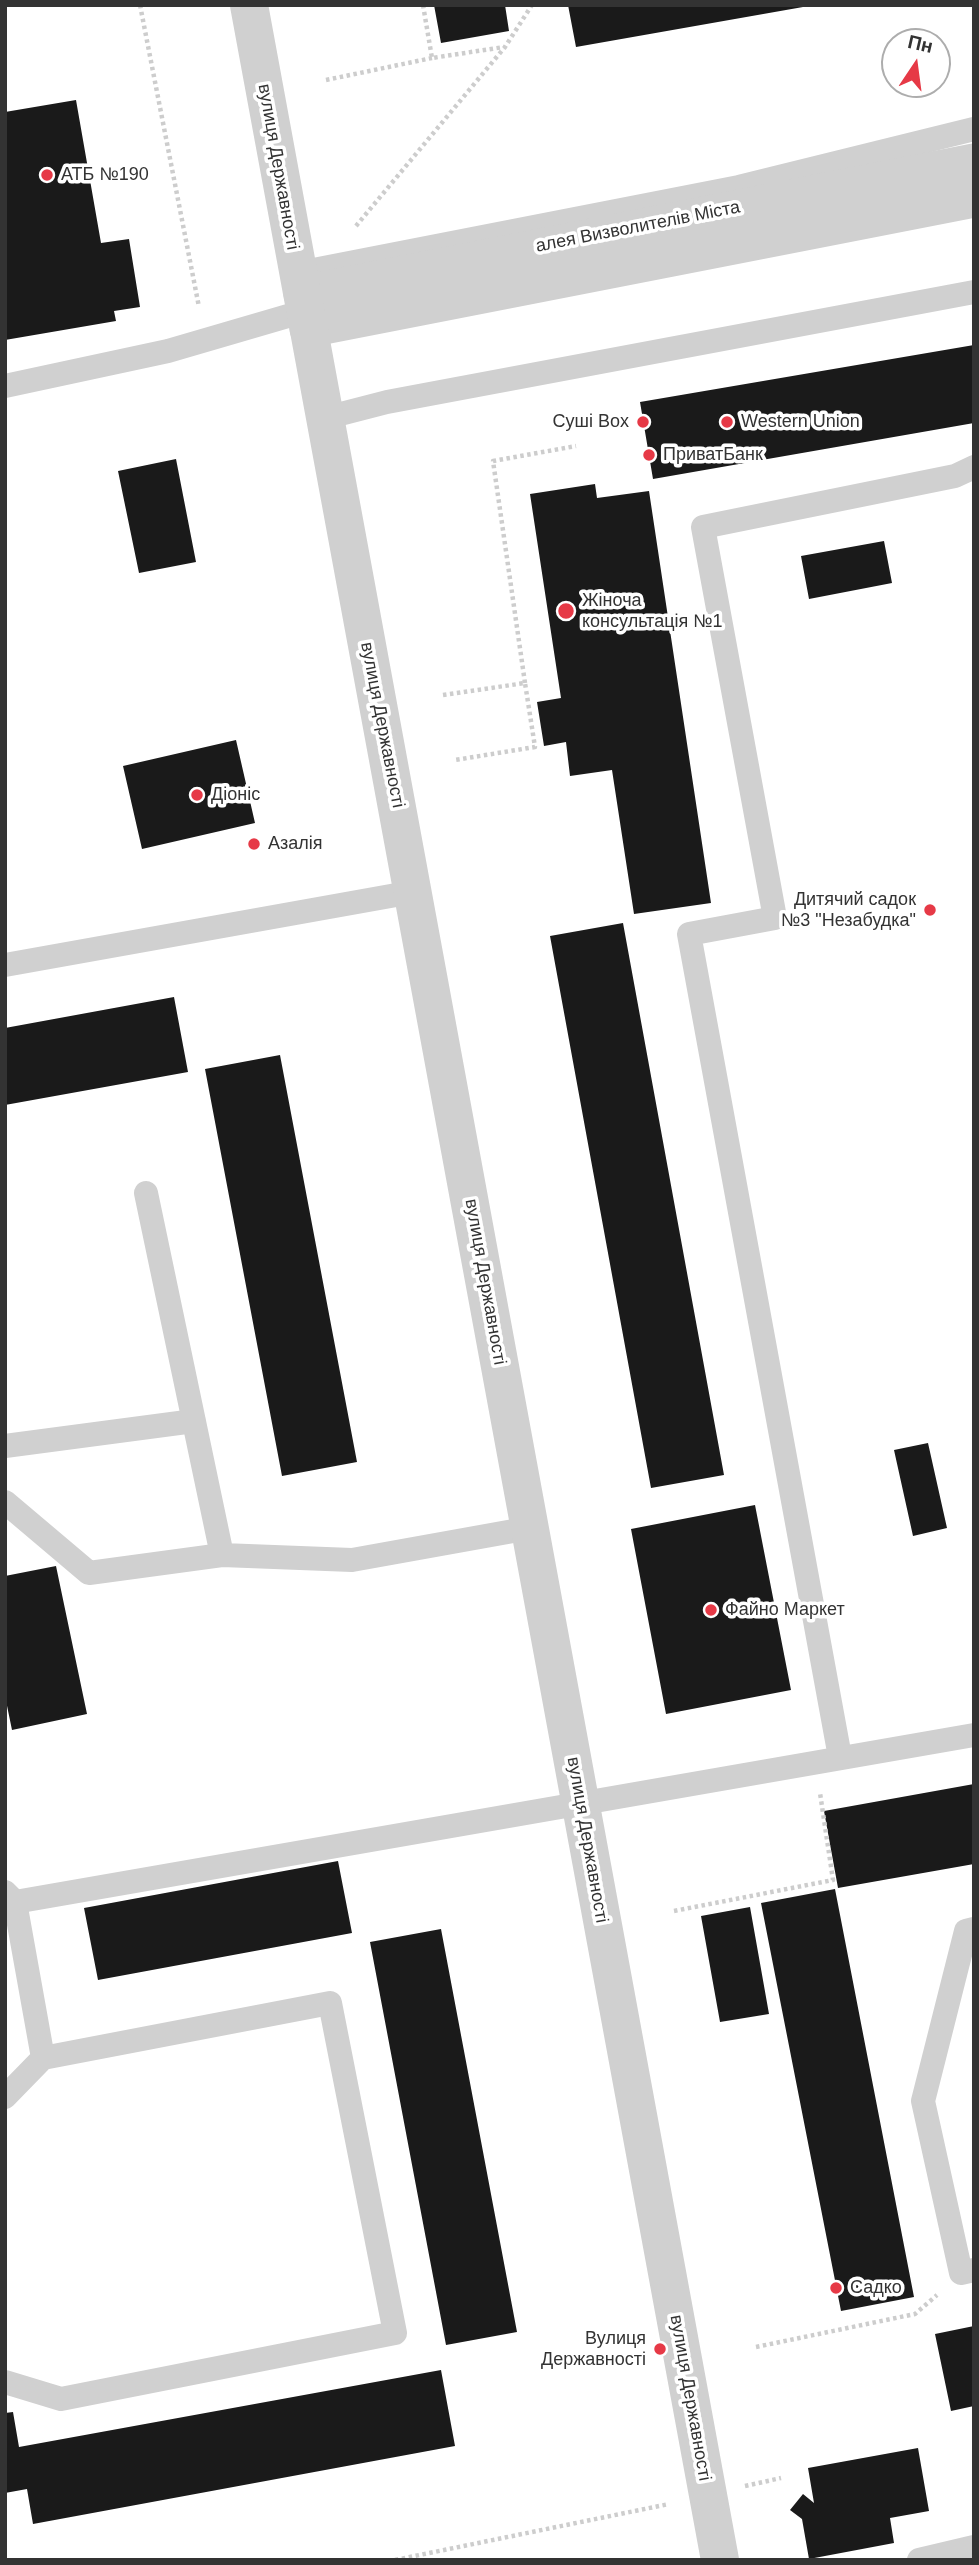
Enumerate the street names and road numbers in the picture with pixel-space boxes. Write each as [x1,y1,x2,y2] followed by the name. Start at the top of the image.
[253,82,303,252] street label: вулиця Державності
[534,197,742,257] street label: алея Визволителів Міста
[355,640,409,810] street label: вулиця Державності
[460,1197,510,1367] street label: вулиця Державності
[562,1755,612,1925] street label: вулиця Державності
[665,2313,715,2483] street label: вулиця Державності

